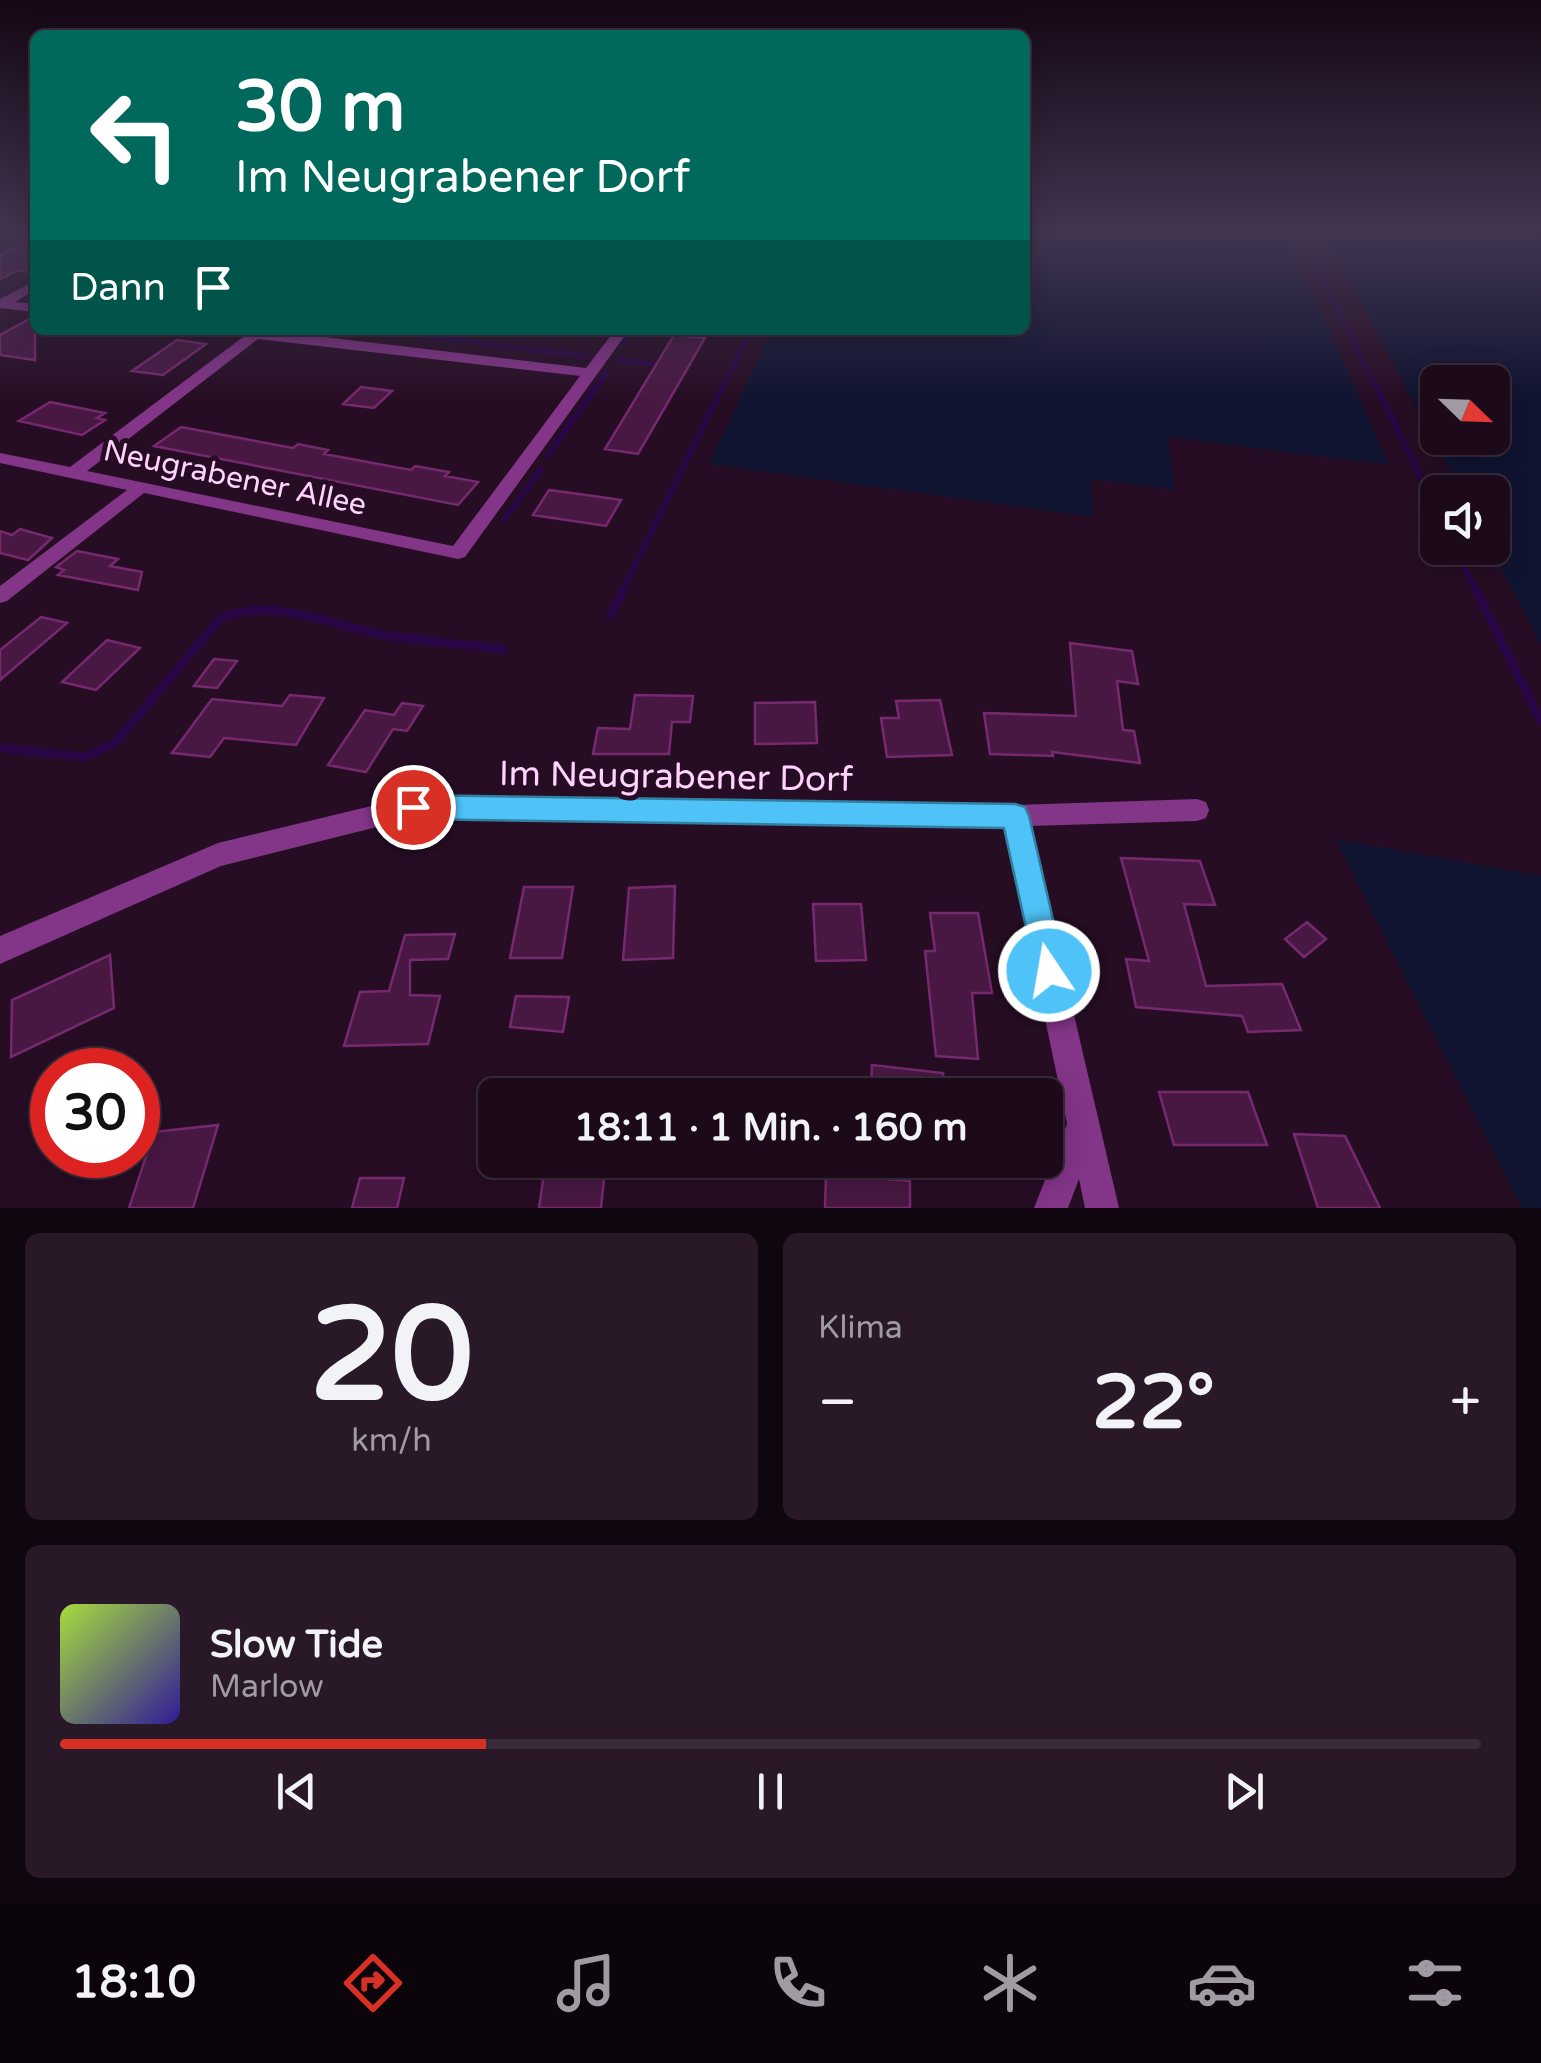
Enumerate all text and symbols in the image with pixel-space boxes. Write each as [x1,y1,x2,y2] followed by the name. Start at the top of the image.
[235,66,405,150] text: 30 m
[70,70,200,200] icon: left
[235,151,690,205] text: Im Neugrabener Dorf
[186,260,241,315] icon: arrive
[70,265,166,311] text: Dann
[1420,365,1510,455] north arrow
[1420,365,1510,565] map controls
[100,432,370,524] street label: Neugrabener Allee
[1420,475,1510,565] button: sound
[499,753,854,801] street label: Im Neugrabener Dorf
[371,765,456,850] pin
[386,780,441,835] icon: arrive
[997,919,1101,1023] position arrow
[30,1048,160,1178] speed limit sign: 30
[574,1105,967,1151] text: 18:11 · 1 Min. · 160 m
[310,1279,473,1435] text: 20
[818,1309,903,1347] text: Klima
[1092,1358,1215,1448] text: 22°
[818,1370,857,1436] text: −
[1450,1370,1481,1436] text: +
[351,1422,432,1460] text: km/h
[210,1622,383,1668] text: Slow Tide
[210,1668,324,1706] text: Marlow
[269,1764,324,1819] icon: previous
[743,1764,798,1819] icon: pause
[1217,1764,1272,1819] icon: next
[338,1948,408,2018] icon: directions
[551,1948,621,2018] icon: music
[763,1948,833,2018] icon: phone
[975,1948,1045,2018] icon: climate
[1187,1948,1257,2018] icon: car
[1400,1948,1470,2018] icon: filters
[71,1956,196,2010] text: 18:10

